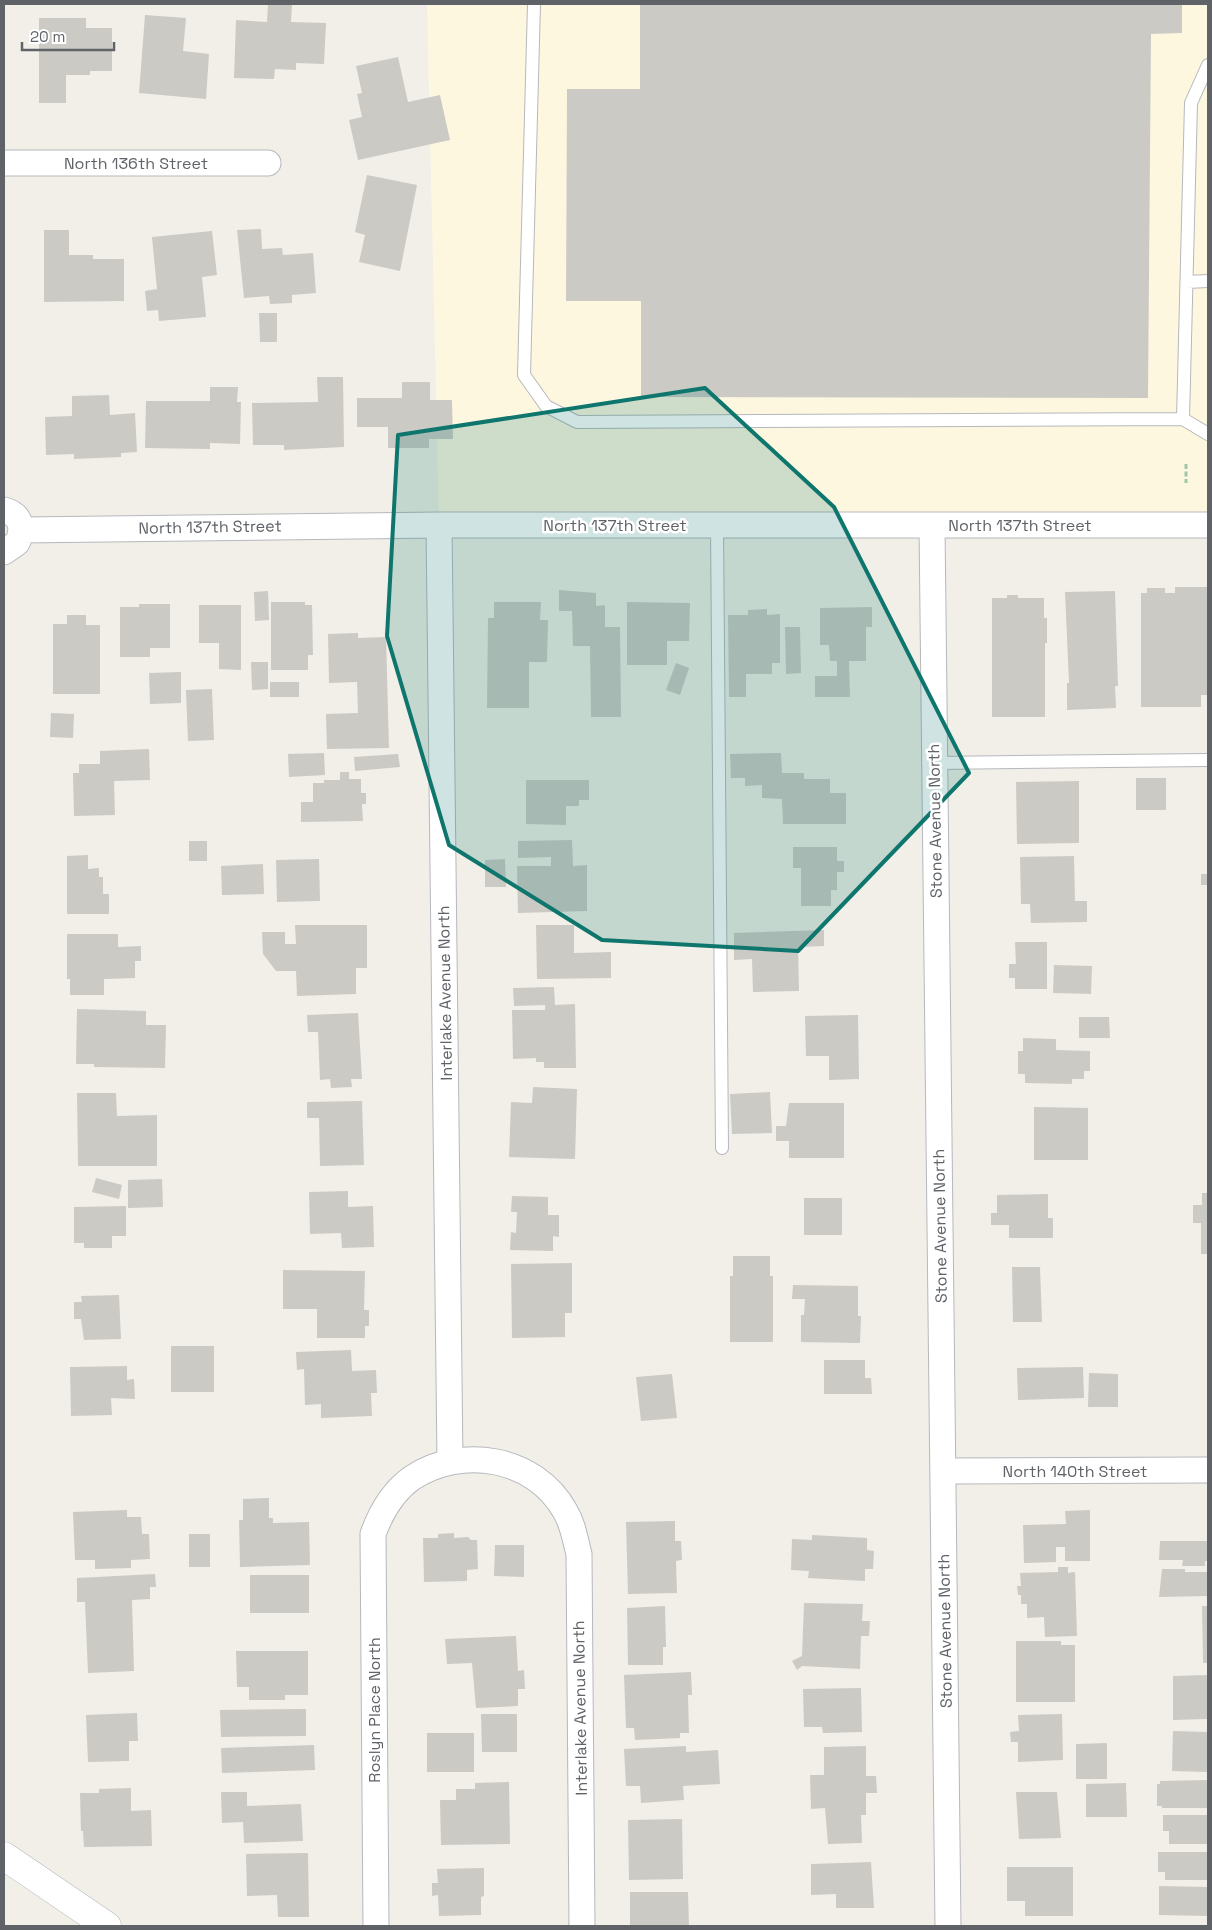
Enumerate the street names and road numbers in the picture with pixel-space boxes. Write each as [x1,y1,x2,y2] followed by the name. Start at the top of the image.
[64,153,208,174] street label: North 136th Street
[138,515,282,539] street label: North 137th Street
[543,515,687,536] street label: North 137th Street
[948,515,1092,536] street label: North 137th Street
[923,744,947,898] street label: Stone Avenue North
[433,905,457,1081] street label: Interlake Avenue North
[928,1149,952,1303] street label: Stone Avenue North
[1003,1461,1147,1482] street label: North 140th Street
[933,1554,957,1708] street label: Stone Avenue North
[568,1620,592,1796] street label: Interlake Avenue North
[364,1637,385,1783] street label: Roslyn Place North

